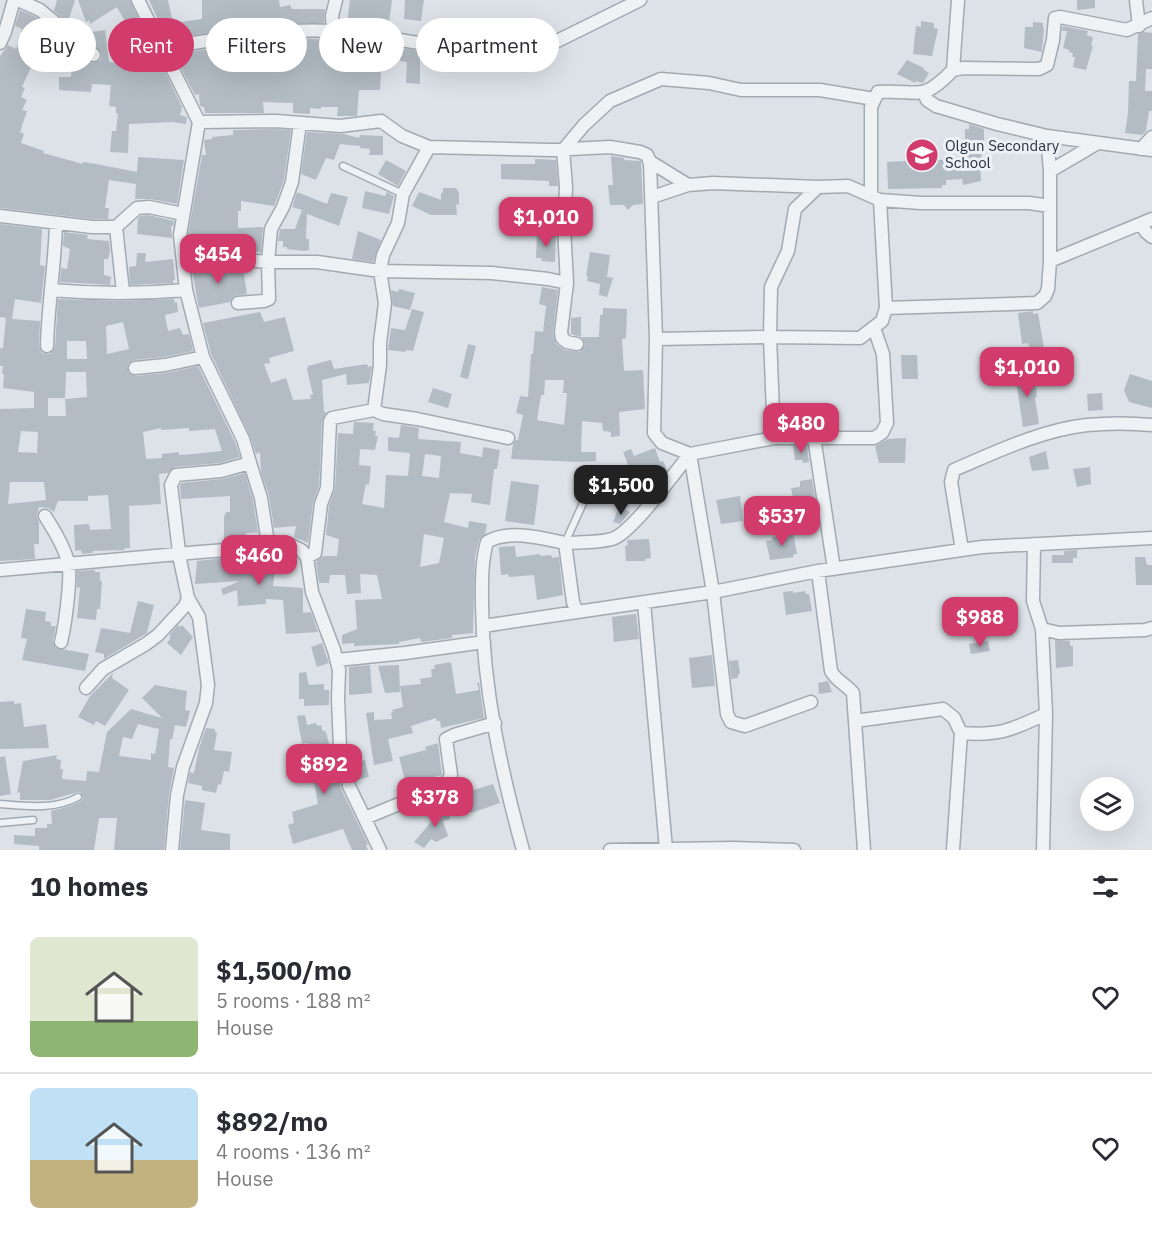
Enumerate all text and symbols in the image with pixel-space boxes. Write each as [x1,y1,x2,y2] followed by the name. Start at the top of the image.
[18,18,96,72] chip: Buy
[108,18,194,72] chip: Rent
[206,18,307,72] chip: Filters
[319,18,404,72] chip: New
[416,18,559,72] chip: Apartment
[945,136,1060,172] place label: Olgun Secondary School
[904,137,940,173] school or university icon: Olgun Secondary School
[497,197,595,248] pin: $1,010
[513,203,579,230] text: $1,010
[182,234,254,285] pin: $454
[194,240,242,267] text: $454
[978,347,1076,398] pin: $1,010
[994,353,1060,380] text: $1,010
[765,403,837,454] pin: $480
[777,409,825,436] text: $480
[572,465,670,516] pin: $1,500
[588,471,654,498] text: $1,500
[746,496,818,547] pin: $537
[758,502,806,529] text: $537
[223,535,295,586] pin: $460
[235,541,283,568] text: $460
[944,597,1016,648] pin: $988
[956,603,1004,630] text: $988
[288,744,360,795] pin: $892
[300,750,348,777] text: $892
[399,777,471,828] pin: $378
[1080,777,1134,831] map controls
[1080,777,1134,831] button: layers
[411,783,459,810] text: $378
[30,869,148,903] text: 10 homes
[1089,870,1122,903] icon: filters
[216,953,352,987] text: $1,500/mo
[78,961,150,1033] icon: home
[1089,981,1122,1014] icon: heart
[216,987,371,1014] text: 5 rooms · 188 m²
[216,1014,273,1041] text: House
[216,1104,328,1138] text: $892/mo
[78,1112,150,1184] icon: home
[1089,1132,1122,1165] icon: heart
[216,1138,371,1165] text: 4 rooms · 136 m²
[216,1165,273,1192] text: House

